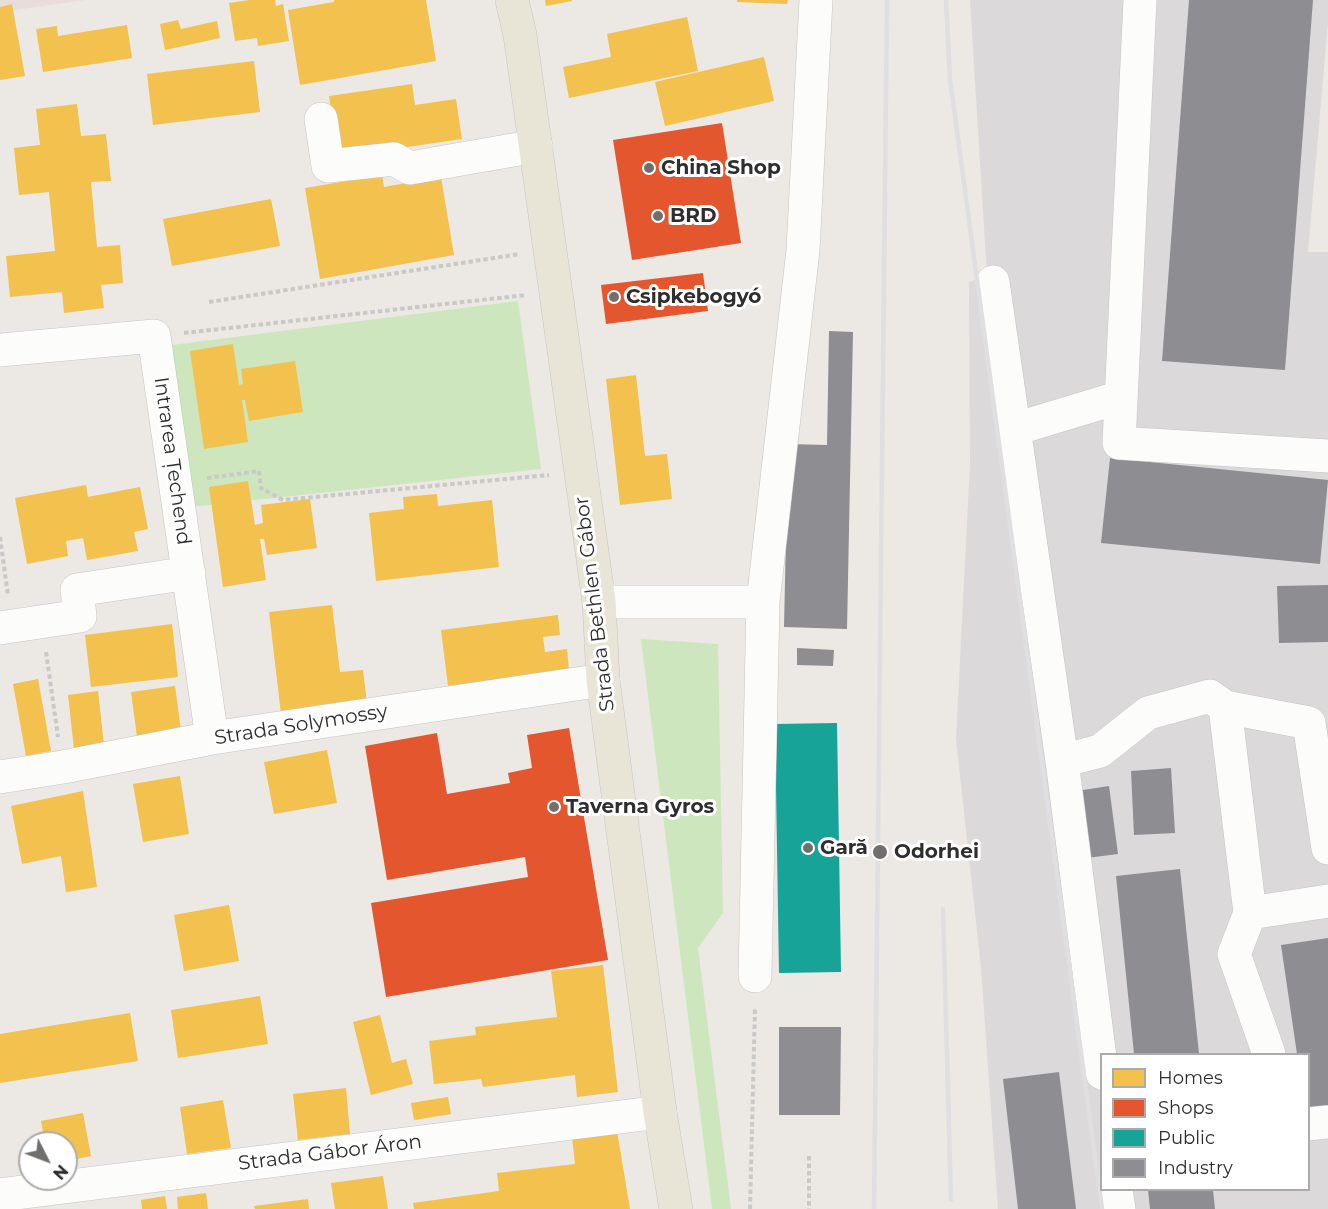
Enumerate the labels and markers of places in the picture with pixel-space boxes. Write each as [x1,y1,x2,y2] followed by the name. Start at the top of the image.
[661,156,781,180] place label: China Shop
[642,161,656,175] marker: China Shop
[670,204,717,228] place label: BRD
[651,209,665,223] marker: BRD
[626,285,761,309] place label: Csipkebogyó
[607,290,621,304] marker: Csipkebogyó
[566,795,714,819] place label: Taverna Gyros
[547,800,561,814] marker: Taverna Gyros
[820,836,868,860] place label: Gară
[894,840,979,864] place label: Odorhei
[801,841,815,855] marker: Gară
[871,843,889,861] marker: Odorhei

